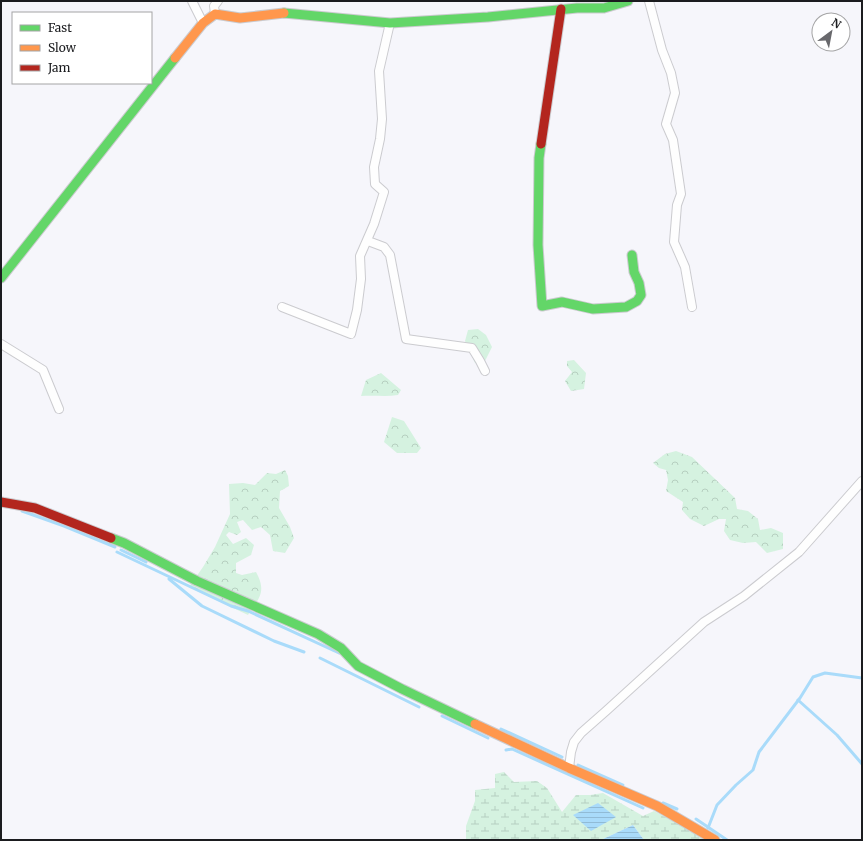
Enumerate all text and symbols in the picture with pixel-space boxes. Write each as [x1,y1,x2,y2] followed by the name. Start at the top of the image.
[12,12,152,84] legend
[811,12,851,52] north arrow
[829,15,844,32] text: N
[48,20,72,35] text: Fast
[48,40,77,55] text: Slow
[47,60,71,75] text: Jam

